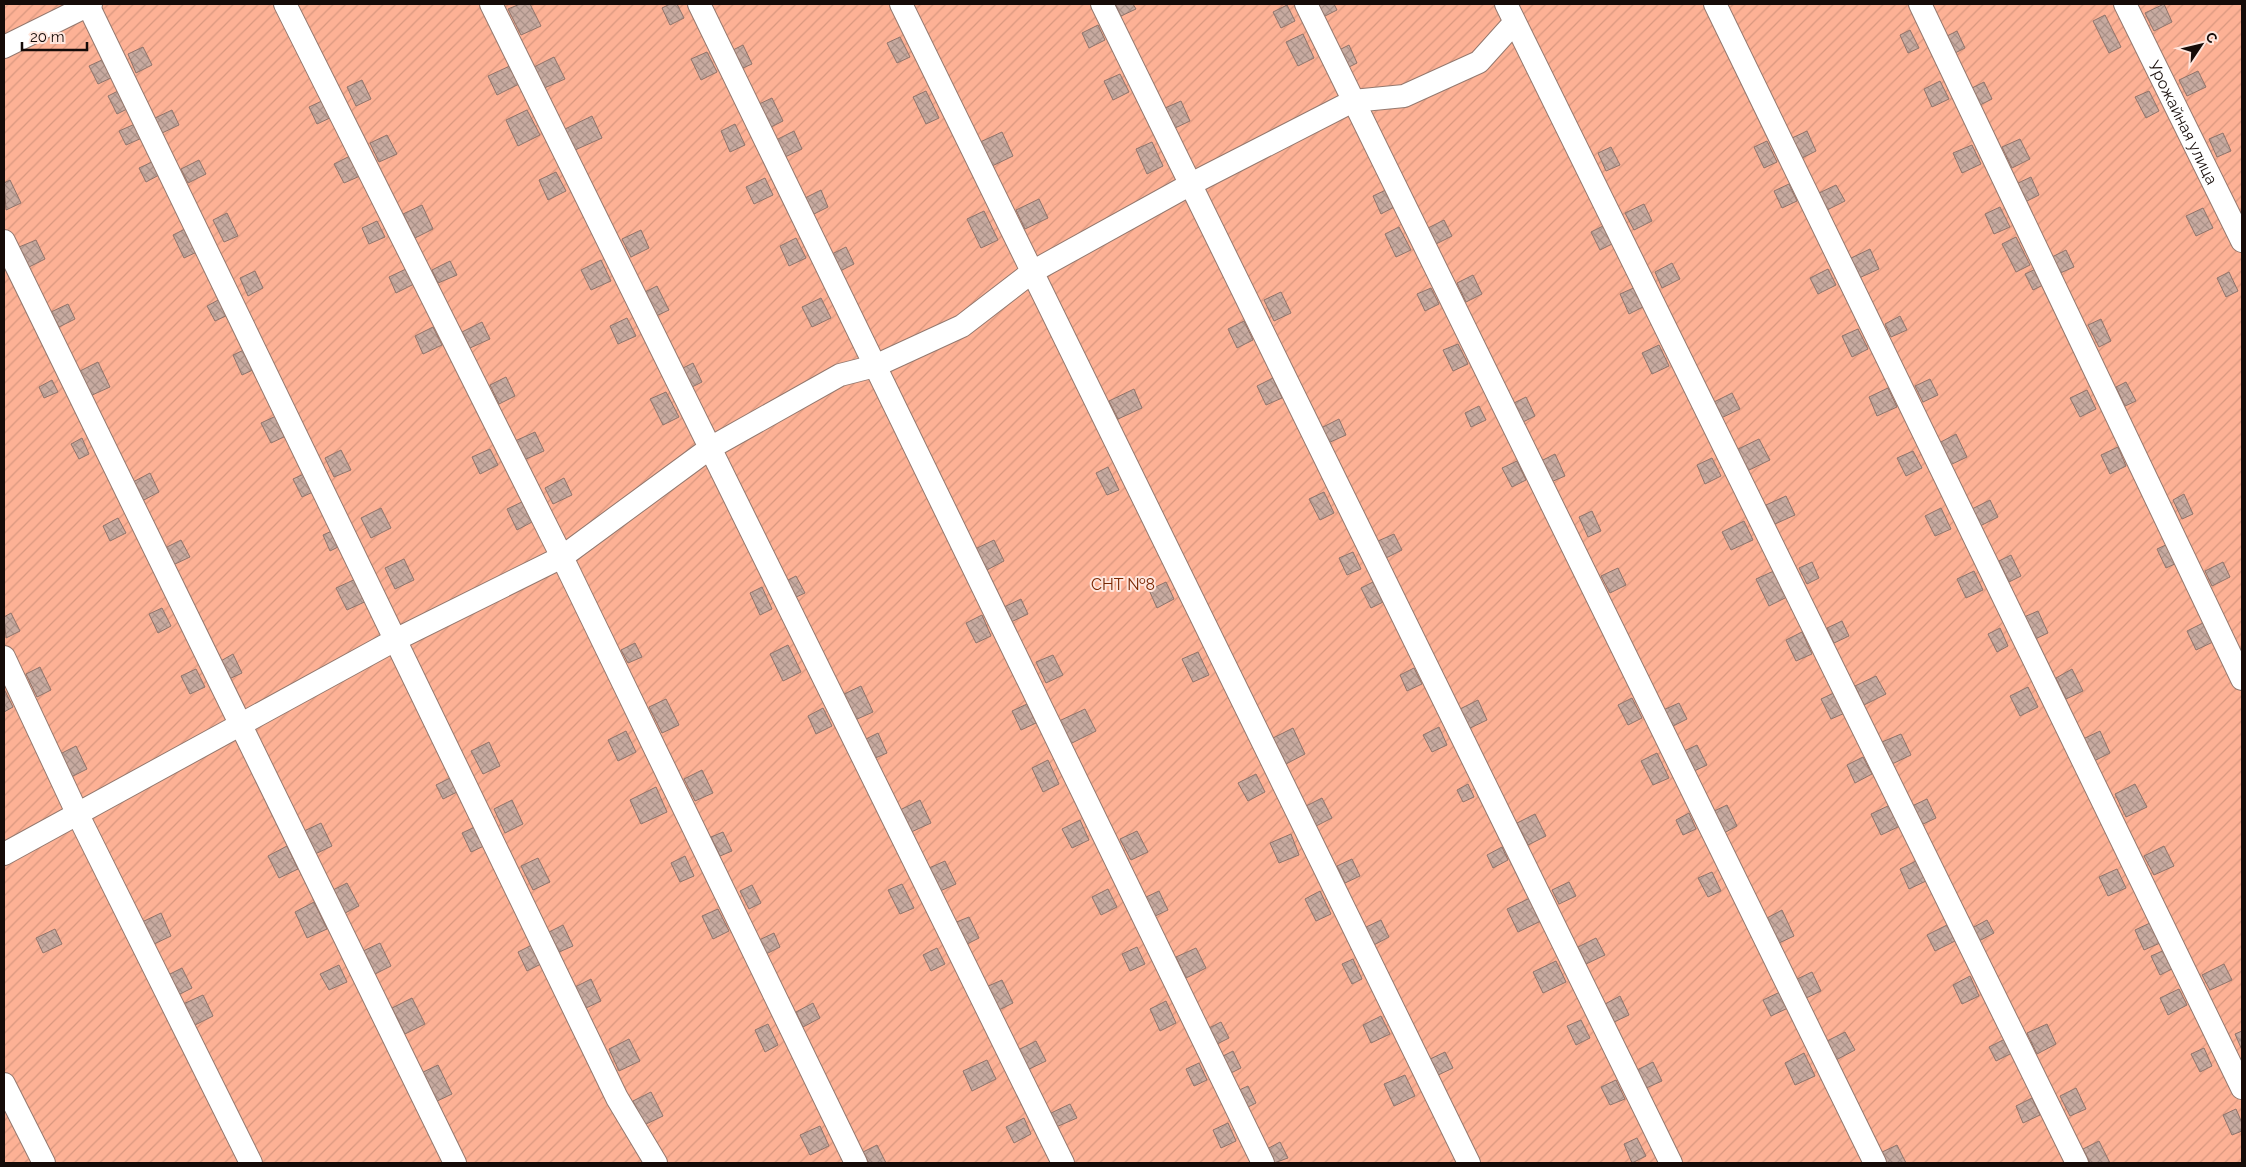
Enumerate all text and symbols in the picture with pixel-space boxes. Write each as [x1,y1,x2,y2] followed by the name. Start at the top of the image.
[22,20,88,52] scale bar
[2176,20,2226,70] north arrow
[30,28,65,46] text: 20 m
[2202,29,2221,46] text: С
[2145,57,2222,187] street label: Урожайная улица
[1091,575,1155,594] park label: СНТ №8

